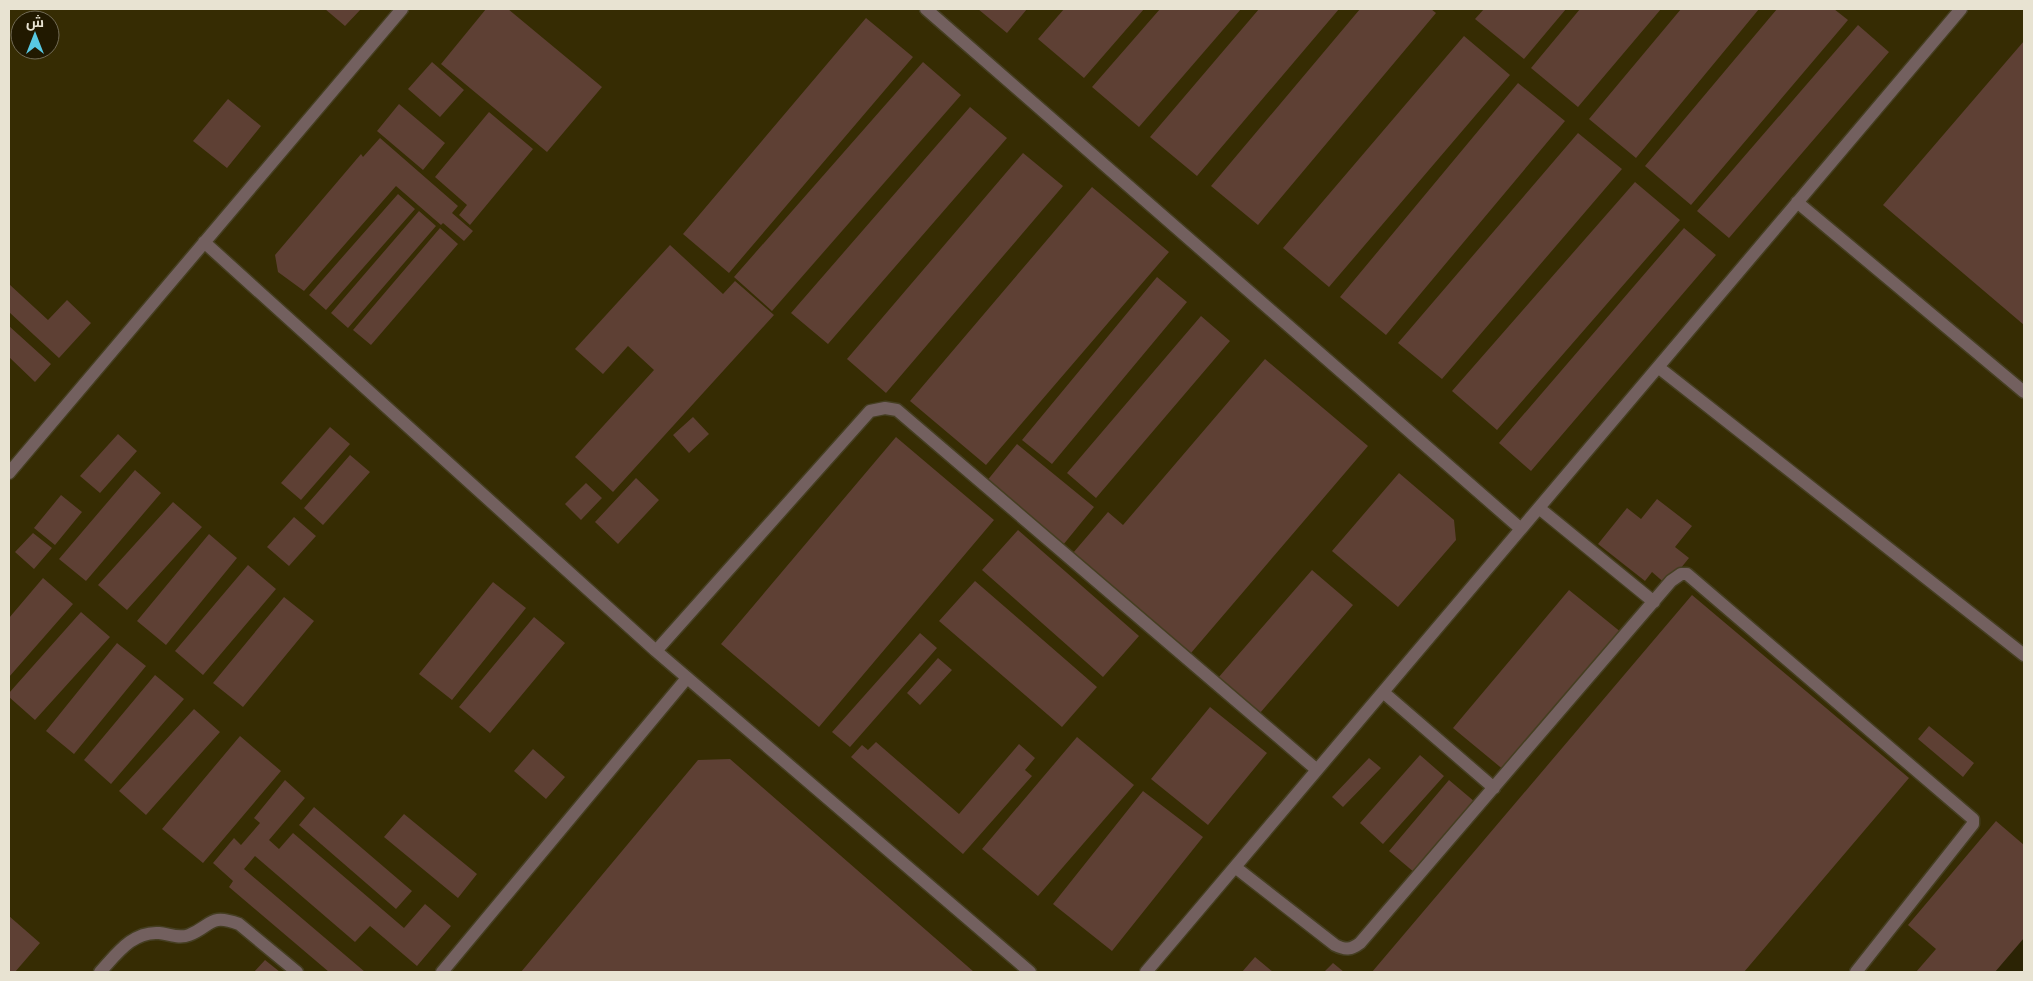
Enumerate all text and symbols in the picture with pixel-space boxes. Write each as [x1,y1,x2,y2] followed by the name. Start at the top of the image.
[10,10,60,60] north arrow
[26,13,44,31] text: ش

